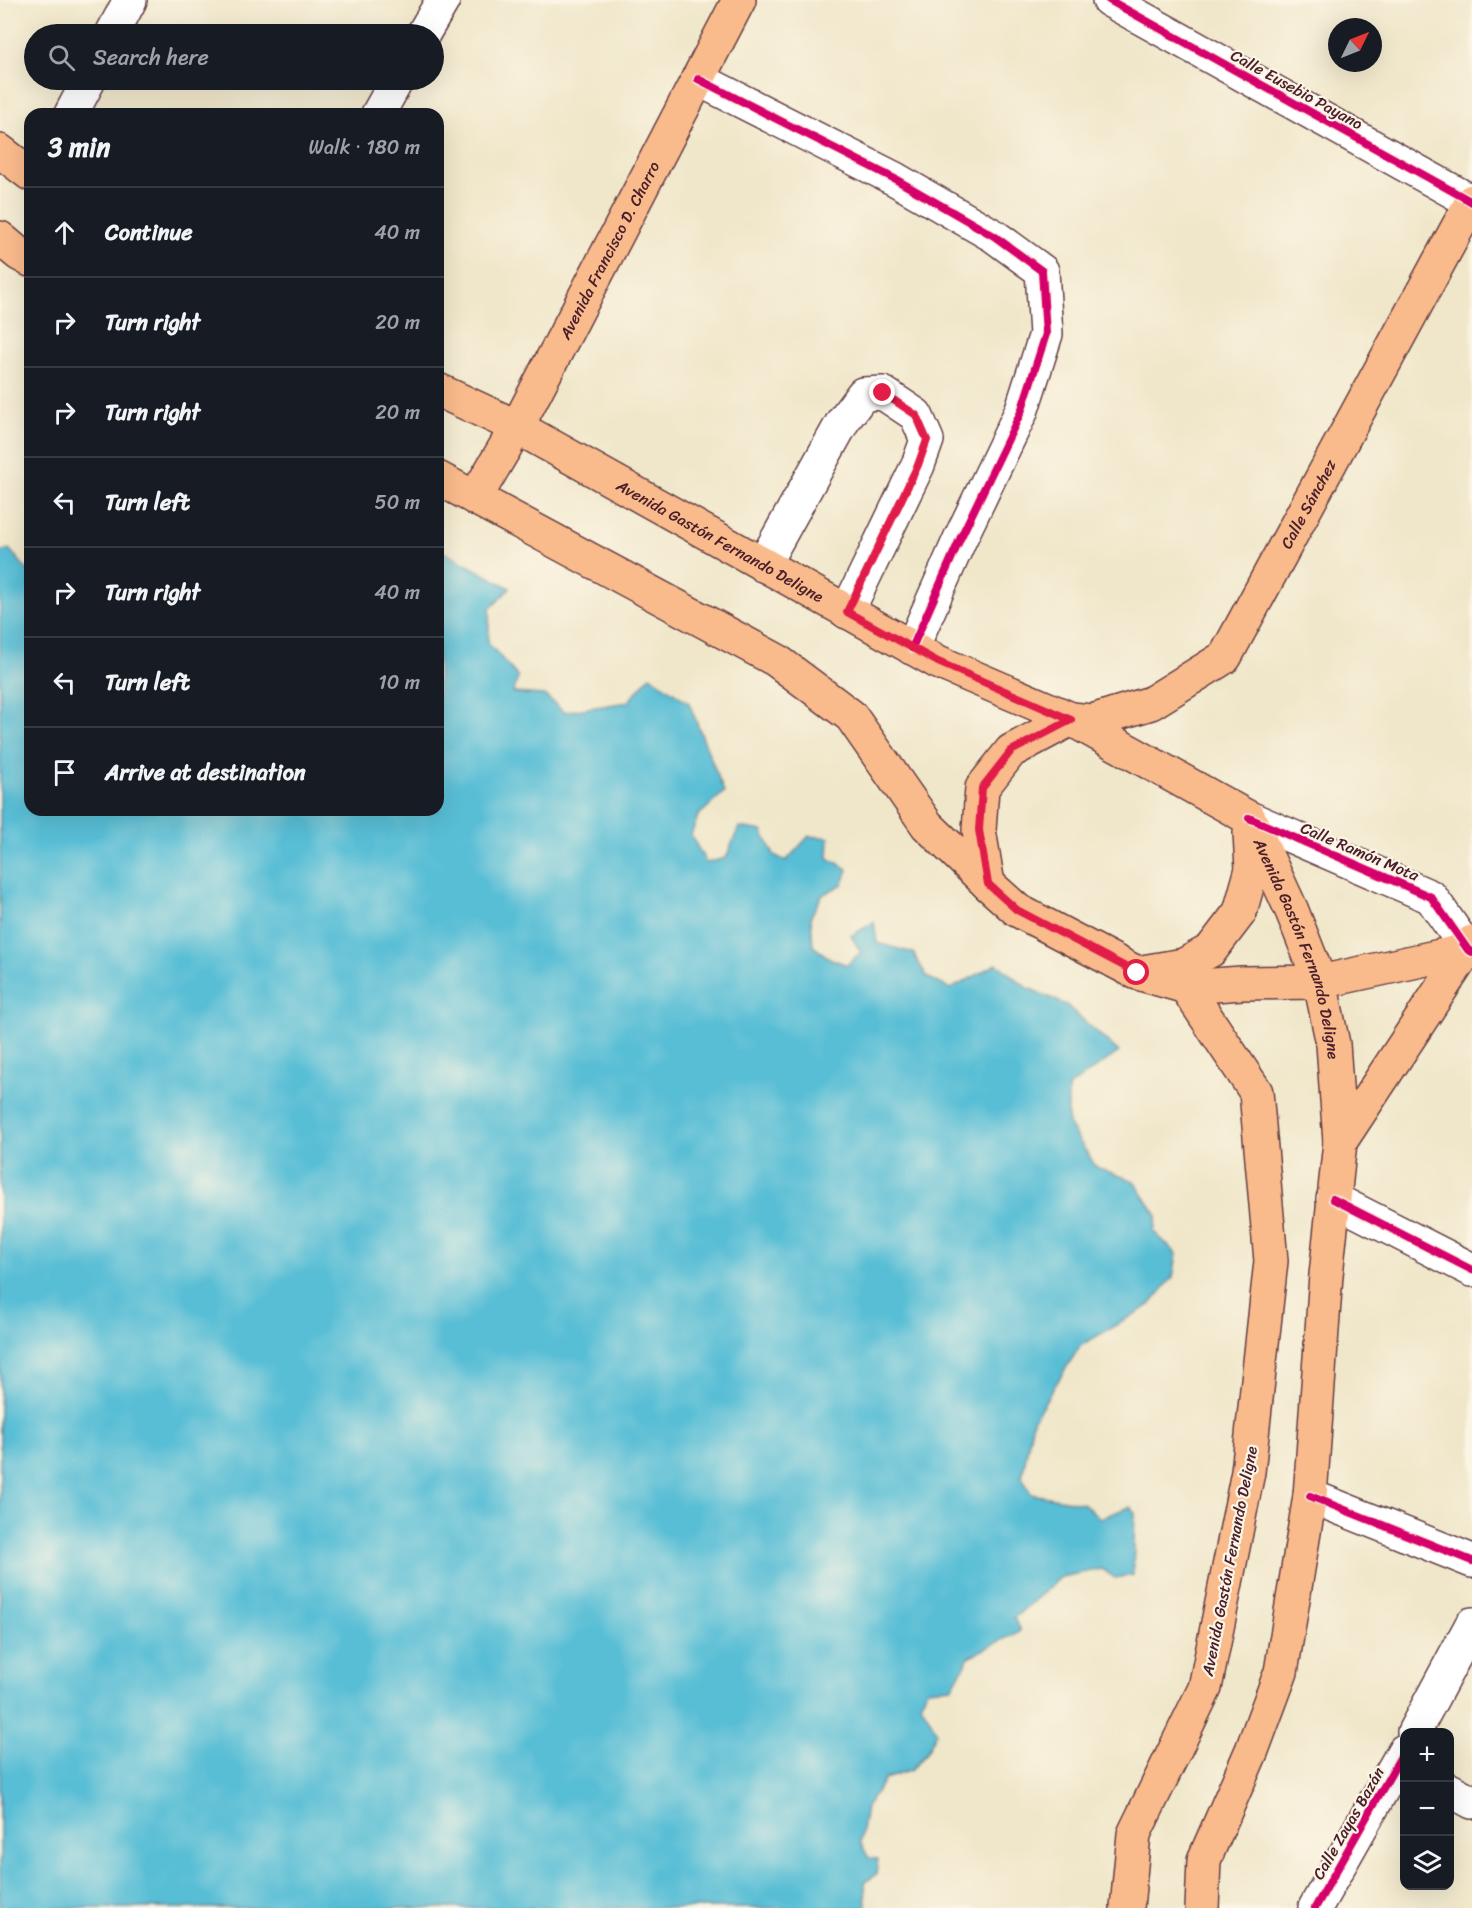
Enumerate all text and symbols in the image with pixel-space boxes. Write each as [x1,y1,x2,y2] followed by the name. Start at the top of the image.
[1328,18,1382,72] north arrow
[24,24,444,90] search box
[93,38,209,77] text: Search here
[45,41,78,74] icon: search
[1225,41,1368,138] street label: Calle Eusebio Payano
[48,124,110,170] text: 3 min
[309,130,420,165] text: Walk · 180 m
[550,156,668,346] street label: Avenida Francisco D. Charro
[105,213,193,252] text: Continue
[374,215,420,250] text: 40 m
[48,216,81,249] icon: ahead
[105,303,200,342] text: Turn right
[375,305,420,340] text: 20 m
[48,306,81,339] icon: right
[869,379,895,405] route end
[105,393,200,432] text: Turn right
[375,395,420,430] text: 20 m
[48,396,81,429] icon: right
[1272,453,1345,554] street label: Calle Sánchez
[610,471,829,611] street label: Avenida Gastón Fernando Deligne
[105,483,190,522] text: Turn left
[375,485,420,520] text: 50 m
[48,486,81,519] icon: left
[105,573,200,612] text: Turn right
[374,575,420,610] text: 40 m
[48,576,81,609] icon: right
[105,663,190,702] text: Turn left
[378,665,420,700] text: 10 m
[48,666,81,699] icon: left
[105,753,306,792] text: Arrive at destination
[48,756,81,789] icon: arrive
[1296,813,1425,890] street label: Calle Ramón Mota
[1245,832,1348,1060] street label: Avenida Gastón Fernando Deligne
[1123,959,1149,985] route start
[1193,1443,1266,1680] street label: Avenida Gastón Fernando Deligne
[1400,1728,1454,1890] map controls
[1400,1728,1454,1782] button: +
[1304,1761,1393,1885] street label: Calle Zayas Bazán
[1400,1782,1454,1836] button: −
[1400,1836,1454,1890] button: layers

